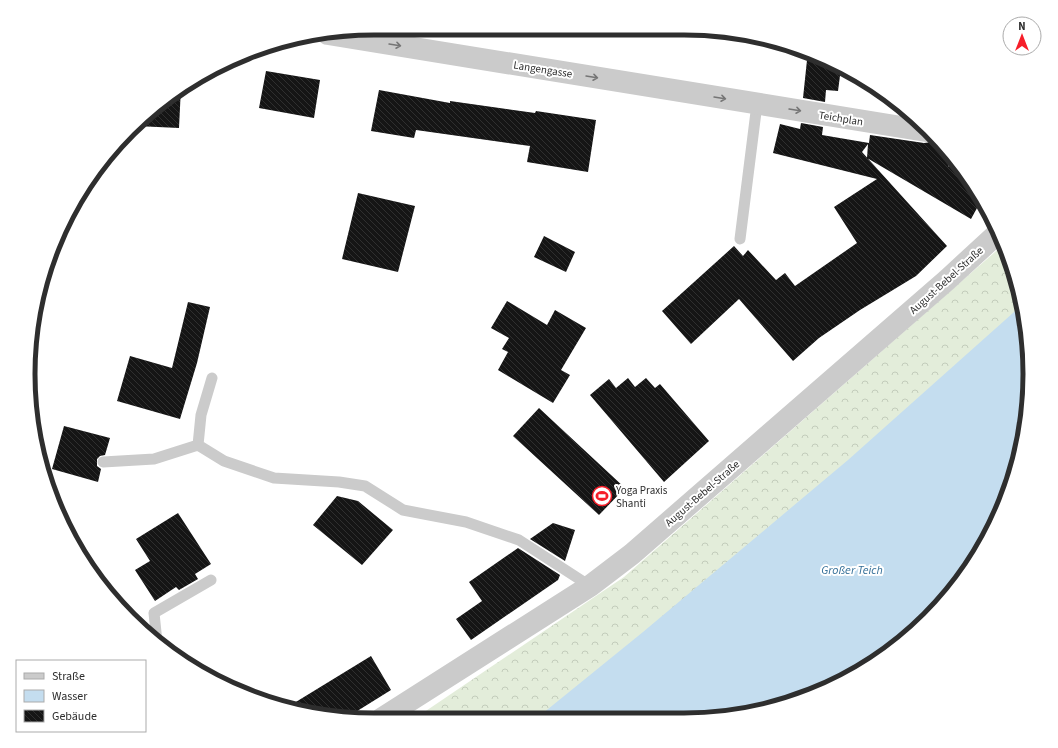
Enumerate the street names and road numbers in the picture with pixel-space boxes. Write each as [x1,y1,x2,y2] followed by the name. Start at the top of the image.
[512,57,574,82] street label: Langengasse
[818,108,864,129] street label: Teichplan
[906,243,987,318] street label: August-Bebel-Straße
[662,456,743,530] street label: August-Bebel-Straße

